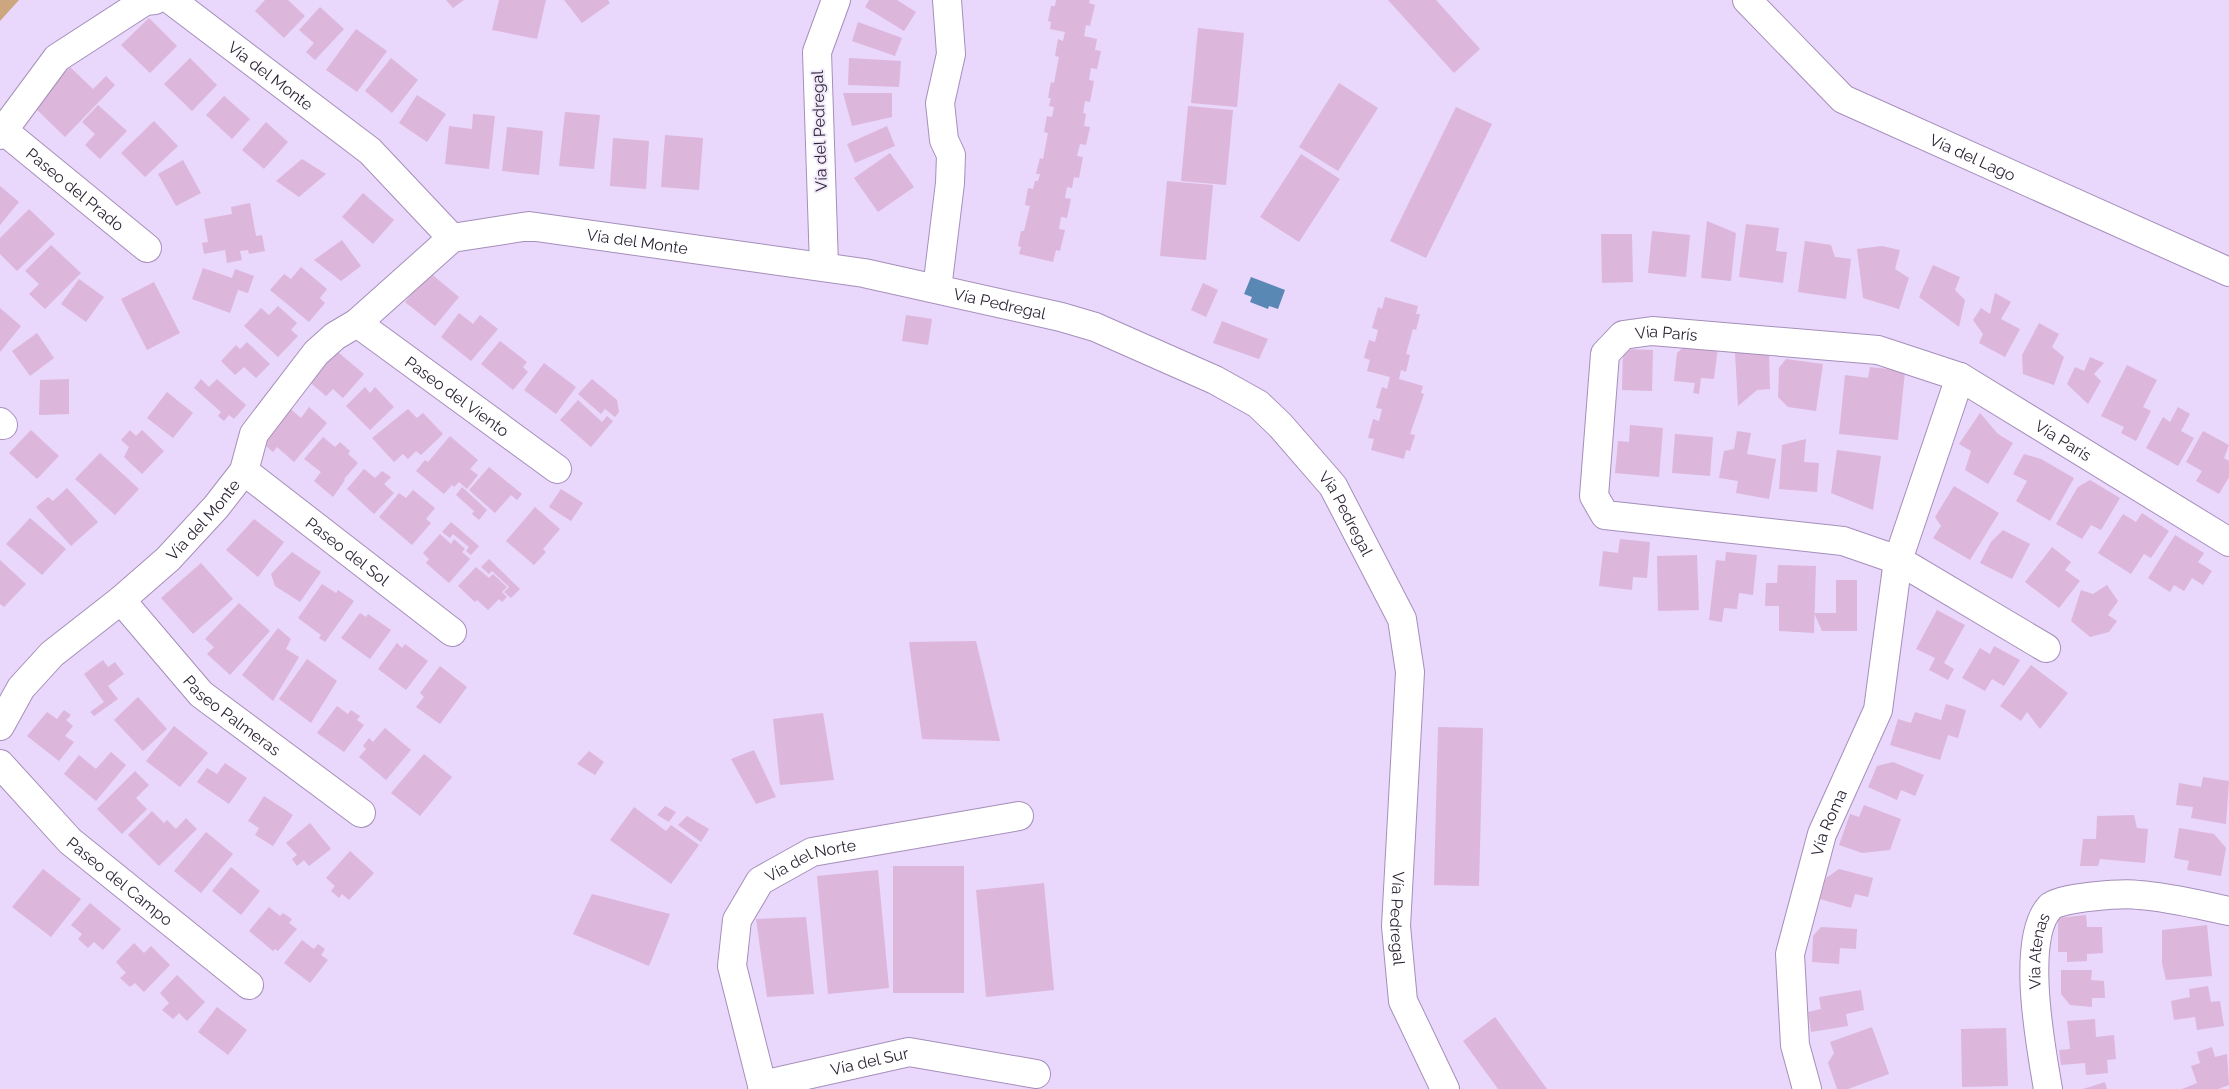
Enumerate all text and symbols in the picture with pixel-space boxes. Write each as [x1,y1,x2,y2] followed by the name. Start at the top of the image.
[224,38,317,114] street label: Vía del Monte
[808,69,831,192] street label: Vía del Pedregal
[1927,130,2018,185] street label: Vía del Lago
[22,144,128,235] street label: Paseo del Prado
[586,225,689,258] street label: Vía del Monte
[952,284,1048,323] street label: Vía Pedregal
[1634,322,1699,345] street label: Vía París
[401,352,513,441] street label: Paseo del Viento
[2031,416,2095,465] street label: Vía París
[1314,467,1377,560] street label: Vía Pedregal
[163,476,244,565] street label: Vía del Monte
[302,513,393,590] street label: Paseo del Sol
[179,672,284,760] street label: Paseo Palmeras
[1808,786,1851,858] street label: Vía Roma
[63,833,176,930] street label: Paseo del Campo
[762,836,857,886] street label: Vía del Norte
[1386,871,1409,967] street label: Vía Pedregal
[2025,909,2054,990] street label: Vía Atenas
[829,1043,911,1079] street label: Vía del Sur

